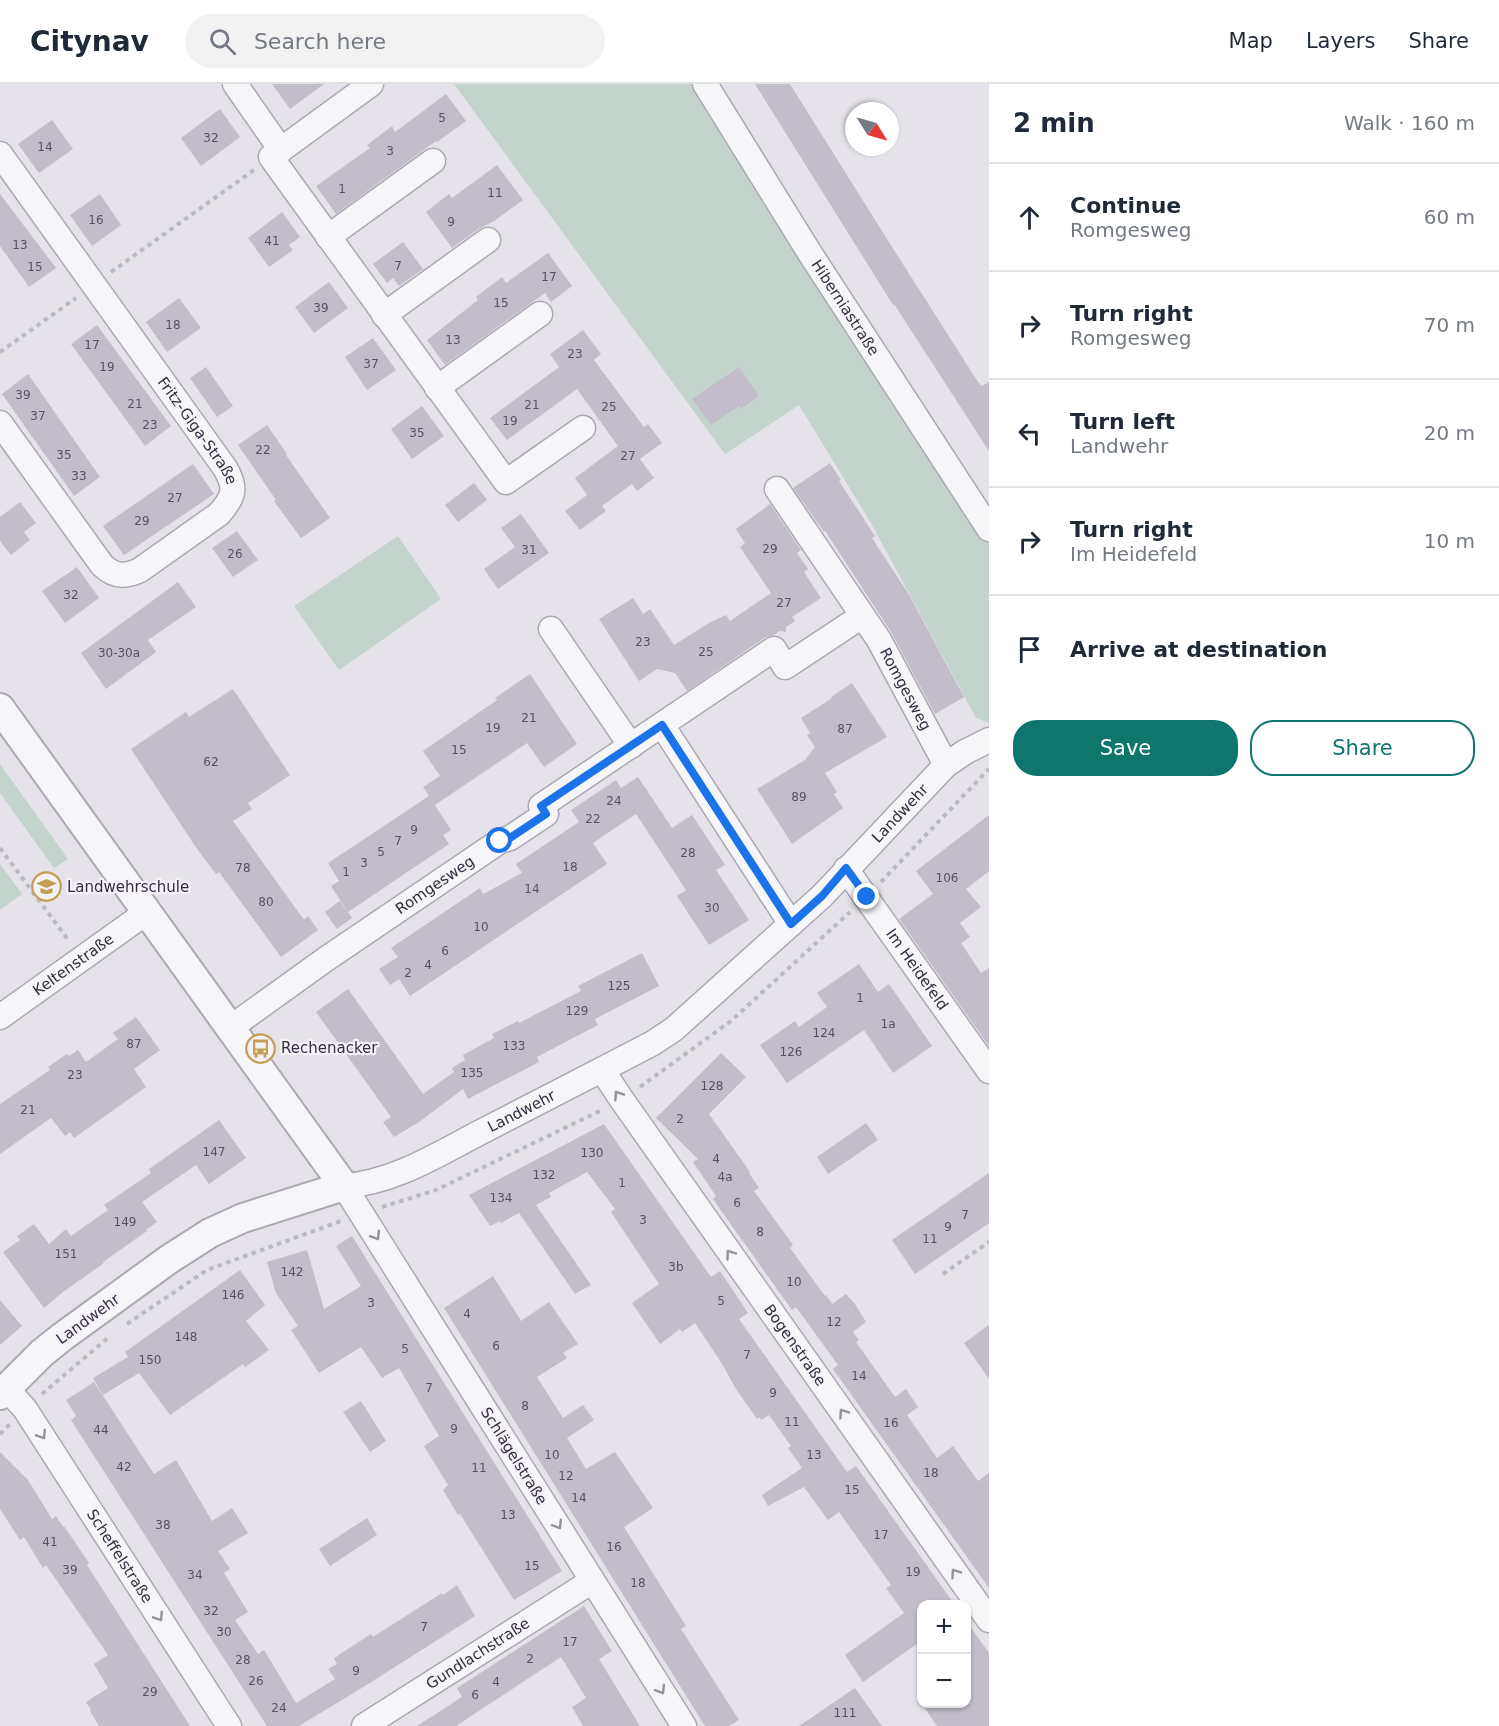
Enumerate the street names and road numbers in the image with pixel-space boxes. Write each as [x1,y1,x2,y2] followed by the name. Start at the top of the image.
[807,256,883,359] street label: Hiberniastraße
[154,373,241,487] street label: Fritz-Giga-Straße
[876,645,935,734] street label: Romgesweg
[868,780,933,846] street label: Landwehr
[392,852,478,918] street label: Romgesweg
[882,925,952,1014] street label: Im Heidefeld
[29,930,117,1000] street label: Keltenstraße
[485,1086,559,1136] street label: Landwehr
[53,1290,124,1348] street label: Landwehr
[760,1301,830,1389] street label: Bogenstraße
[477,1404,551,1508] street label: Schlägelstraße
[83,1506,157,1607] street label: Scheffelstraße
[423,1614,533,1693] street label: Gundlachstraße

